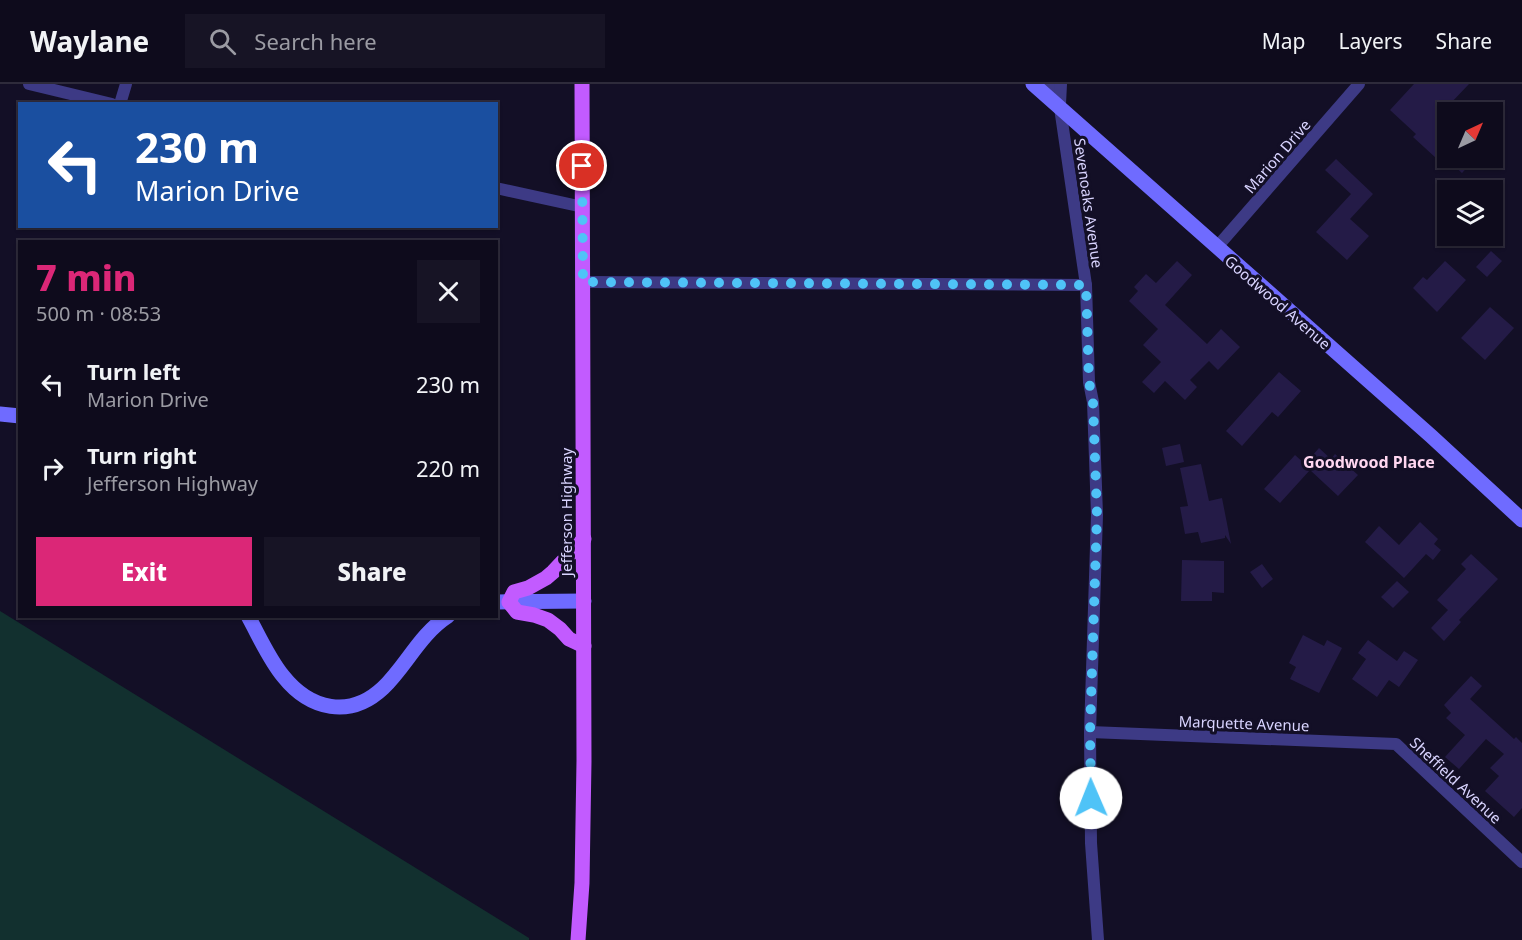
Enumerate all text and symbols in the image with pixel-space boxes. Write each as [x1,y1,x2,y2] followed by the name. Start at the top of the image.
[185,14,605,68] search box
[30,22,149,60] text: Waylane
[206,25,239,58] icon: search
[254,26,377,56] text: Search here
[1262,27,1306,55] text: Map
[1339,27,1403,55] text: Layers
[1436,27,1492,55] text: Share
[1437,102,1503,168] north arrow
[1437,102,1503,246] map controls
[1239,115,1315,197] street label: Marion Drive
[135,118,259,175] text: 230 m
[36,126,114,204] icon: left
[1070,137,1108,269] street label: Sevenoaks Avenue
[556,140,607,191] pin
[565,149,598,182] icon: arrive
[135,172,300,209] text: Marion Drive
[1437,180,1503,246] button: layers
[1221,250,1335,354] street label: Goodwood Avenue
[36,253,137,302] text: 7 min
[417,260,480,323] button: close
[36,300,161,327] text: 500 m · 08:53
[87,356,181,386] text: Turn left
[36,368,69,401] icon: left
[416,369,480,399] text: 230 m
[87,386,209,413] text: Marion Drive
[87,440,197,470] text: Turn right
[556,448,576,578] street label: Jefferson Highway
[1303,451,1435,473] district label: Goodwood Place
[36,452,69,485] icon: right
[416,453,480,483] text: 220 m
[87,470,258,497] text: Jefferson Highway
[36,537,252,606] button: Exit
[264,537,480,606] button: Share
[1178,711,1310,735] street label: Marquette Avenue
[1406,732,1506,828] street label: Sheffield Avenue
[1059,766,1123,830] position arrow

